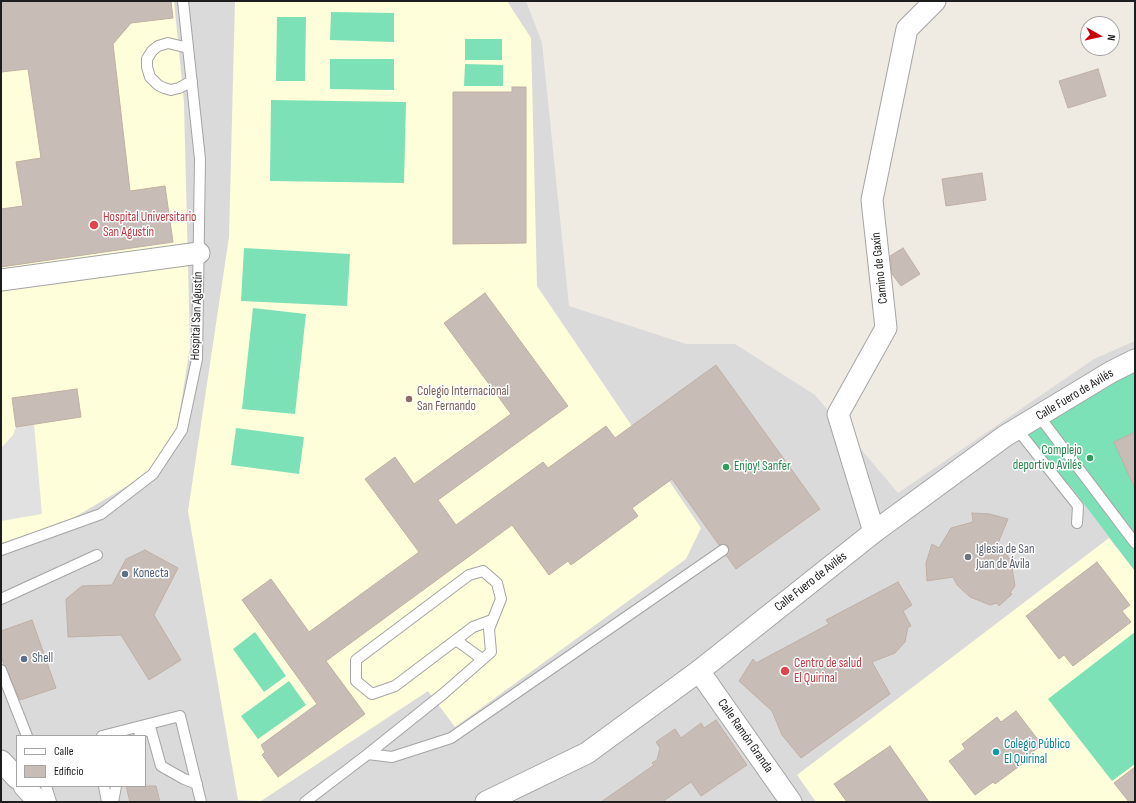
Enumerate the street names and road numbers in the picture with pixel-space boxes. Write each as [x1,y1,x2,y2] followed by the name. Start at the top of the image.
[868,231,892,305] street label: Camino de Gaxín
[188,271,206,361] street label: Hospital San Agustín
[1033,366,1117,424] street label: Calle Fuero de Avilés
[772,549,850,615] street label: Calle Fuero de Avilés
[714,696,776,776] street label: Calle Ramón Granda

